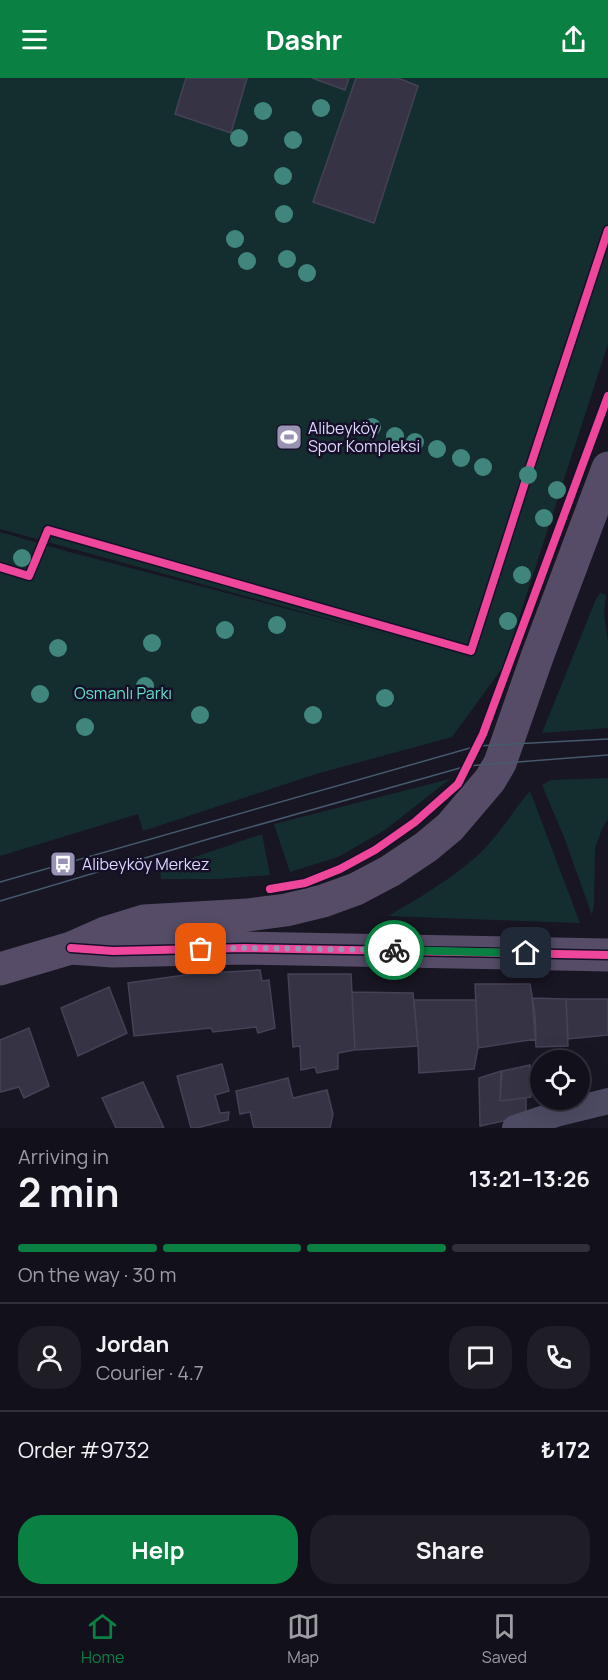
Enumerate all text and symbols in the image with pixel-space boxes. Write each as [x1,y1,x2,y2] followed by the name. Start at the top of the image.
[266,21,342,58] text: Dashr
[18,23,51,56] icon: menu
[557,23,590,56] icon: share
[308,417,420,457] place label: Alibeyköy Spor Kompleksi
[274,422,304,452] sports icon: Alibeyköy Spor Kompleksi
[74,682,172,704] park label: Osmanlı Parkı
[48,849,78,879] bus stop icon: Alibeyköy Merkez
[82,853,209,875] place label: Alibeyköy Merkez
[364,920,424,980] courier
[175,923,226,974] pin
[500,927,551,978] pin
[184,932,217,965] icon: bag
[378,934,411,967] icon: bike
[509,936,542,969] icon: home
[530,1050,590,1110] map controls
[530,1050,590,1110] button: locate
[18,1143,109,1170] text: Arriving in
[469,1164,590,1194] text: 13:21–13:26
[18,1165,119,1219] text: 2 min
[18,1261,177,1288] text: On the way · 30 m
[18,1326,81,1389] button: person
[449,1326,512,1389] button: chat
[527,1326,590,1389] button: phone
[96,1329,169,1359] text: Jordan
[96,1359,204,1386] text: Courier · 4.7
[18,1435,149,1465] text: Order #9732
[541,1435,590,1465] text: ₺172
[18,1515,298,1584] button: Help
[310,1515,590,1584] button: Share
[81,1610,124,1668] tab: Home
[287,1610,320,1668] tab: Map
[482,1610,527,1668] tab: Saved

